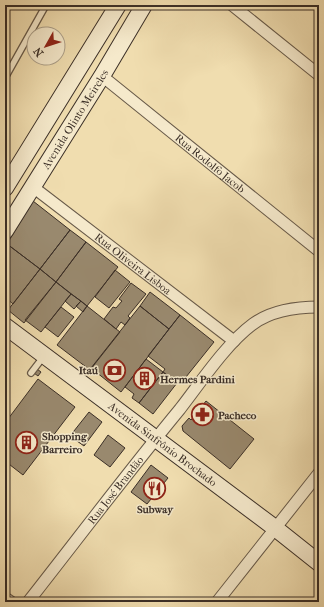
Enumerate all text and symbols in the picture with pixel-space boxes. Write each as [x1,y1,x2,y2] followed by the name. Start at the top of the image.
[26,26,66,66] north arrow
[31,44,46,59] text: N
[38,67,111,172] street label: Avenida Olinto Meireles
[173,131,248,195] street label: Rua Rodolfo Jacob
[92,230,175,298] street label: Rua Oliveira Lisboa
[101,357,127,383] bank icon: Itaú
[79,364,99,377] place label: Itaú
[131,366,157,392] building icon: Hermes Pardini
[160,373,235,386] place label: Hermes Pardini
[105,399,220,489] street label: Avenida Sinfrônio Brochado
[189,402,215,428] pharmacy icon: Pacheco
[218,409,257,422] place label: Pacheco
[14,429,40,455] building icon: Shopping Barreiro
[42,430,88,456] place label: Shopping Barreiro
[85,453,146,527] street label: Rua José Brandão
[142,476,168,502] restaurant icon: Subway
[137,503,174,516] place label: Subway

